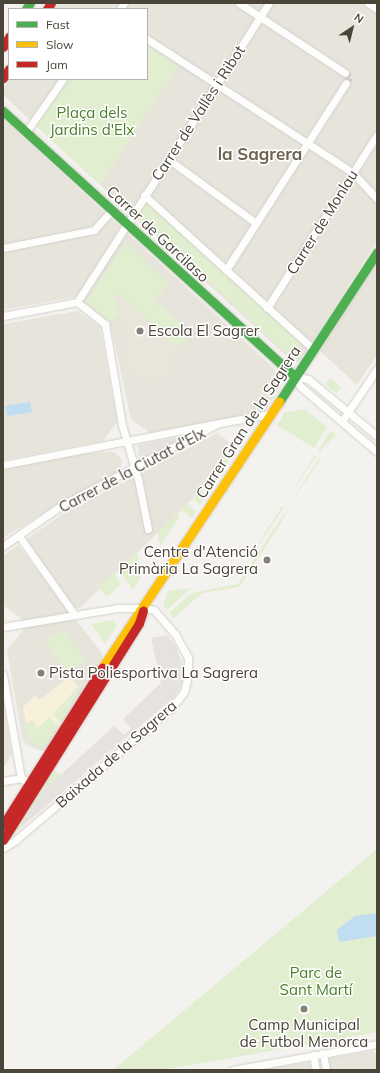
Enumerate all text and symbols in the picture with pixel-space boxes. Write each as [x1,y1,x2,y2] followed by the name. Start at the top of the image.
[8,8,148,80] legend
[332,8,372,48] north arrow
[351,10,366,26] text: N
[46,17,70,32] text: Fast
[46,37,74,52] text: Slow
[147,42,249,184] street label: Carrer de Vallès i Ribot
[46,57,68,72] text: Jam
[50,103,134,138] park label: Plaça dels Jardins d'Elx
[218,144,302,164] district label: la Sagrera
[283,166,361,278] street label: Carrer de Monlau
[103,182,213,286] street label: Carrer de Garcilaso
[148,322,259,340] place label: Escola El Sagrer
[135,326,145,336] marker: Escola El Sagrer
[192,342,304,502] street label: Carrer Gran de la Sagrera
[56,424,208,516] street label: Carrer de la Ciutat d'Elx
[119,542,258,577] place label: Centre d'Atenció Primària La Sagrera
[261,554,273,566] marker: Centre d'Atenció Primària La Sagrera
[49,664,258,682] place label: Pista Poliesportiva La Sagrera
[36,668,46,678] marker: Pista Poliesportiva La Sagrera
[52,697,180,811] street label: Baixada de la Sagrera
[280,963,352,998] park label: Parc de Sant Martí
[299,1004,309,1014] marker: Camp Municipal de Futbol Menorca
[240,1015,368,1050] place label: Camp Municipal de Futbol Menorca

